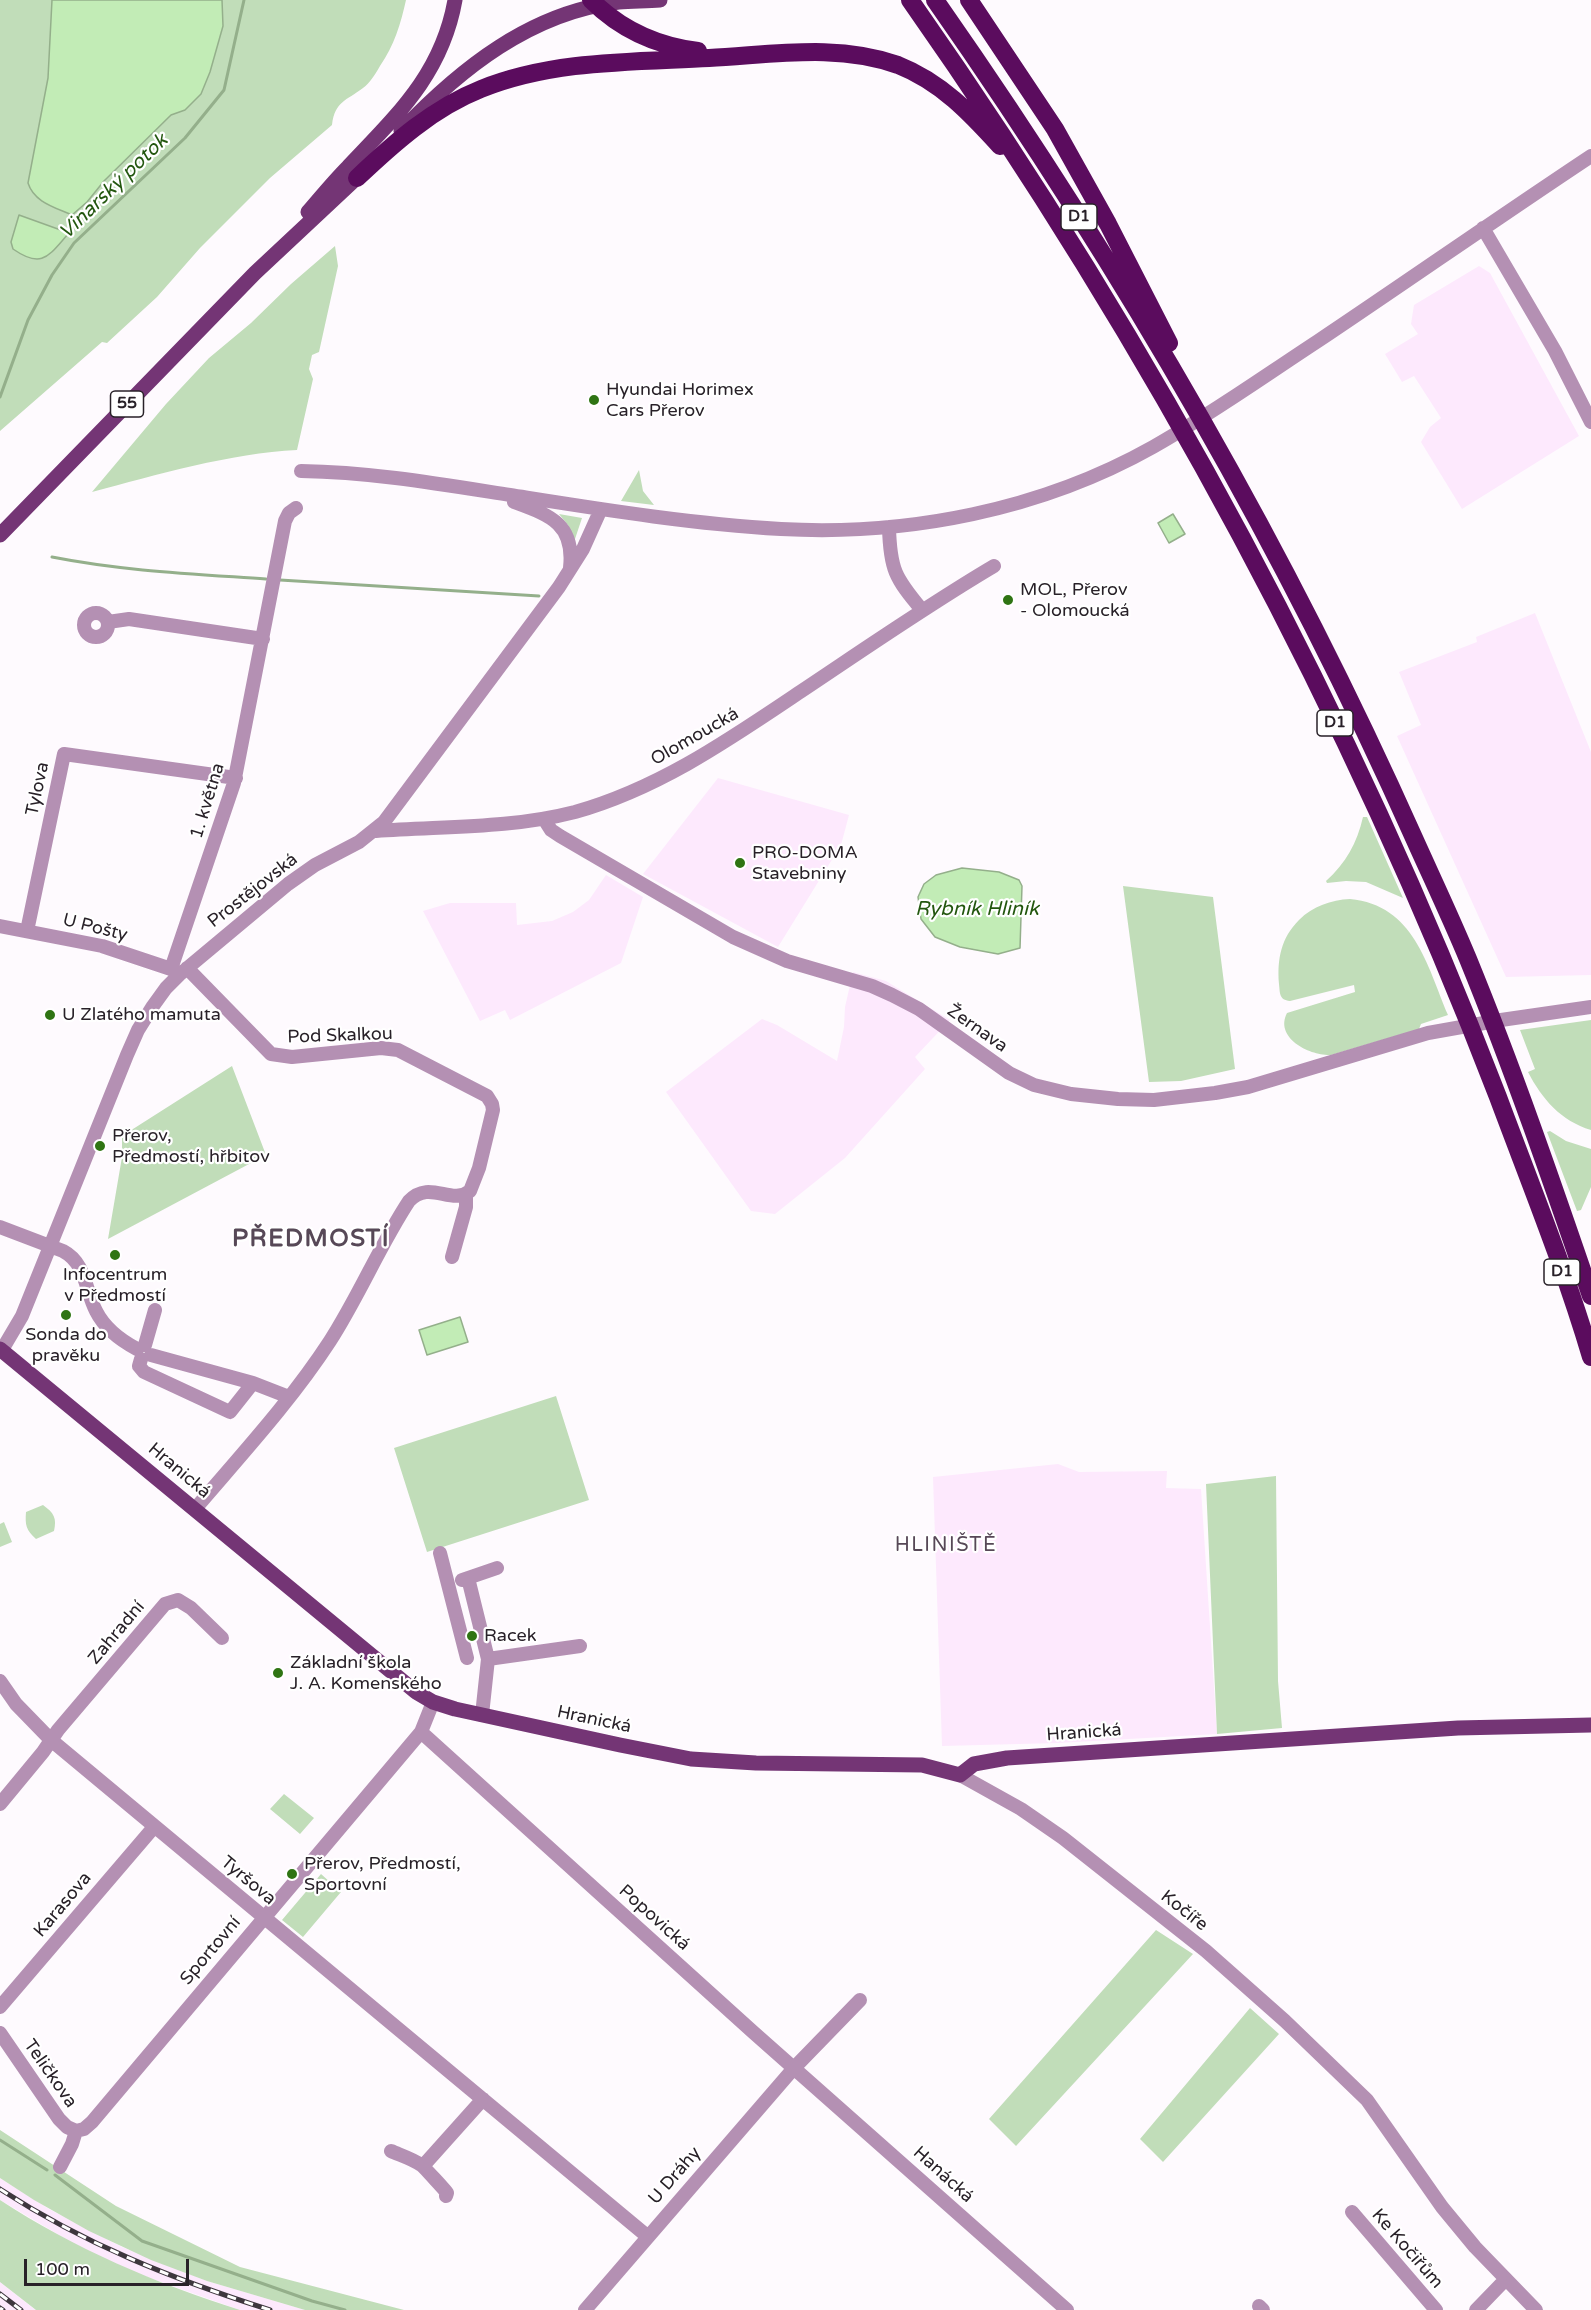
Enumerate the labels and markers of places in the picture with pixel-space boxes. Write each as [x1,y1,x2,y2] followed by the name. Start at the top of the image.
[606,379,754,422] place label: Hyundai Horimex Cars Přerov
[587,393,601,407] marker: Hyundai Horimex Cars Přerov
[1020,579,1130,622] place label: MOL, Přerov - Olomoucká
[1001,593,1015,607] marker: MOL, Přerov - Olomoucká
[752,842,858,884] place label: PRO-DOMA Stavebniny
[733,856,747,870] marker: PRO-DOMA Stavebniny
[62,1004,221,1026] place label: U Zlatého mamuta
[43,1008,57,1022] marker: U Zlatého mamuta
[112,1125,270,1168] place label: Přerov, Předmostí, hřbitov
[93,1139,107,1153] marker: Přerov, Předmostí, hřbitov
[108,1248,122,1262] marker: Infocentrum v Předmostí
[63,1264,167,1306] place label: Infocentrum v Předmostí
[59,1308,73,1322] marker: Sonda do pravěku
[25,1324,107,1366] place label: Sonda do pravěku
[484,1625,536,1647] place label: Racek
[465,1629,479,1643] marker: Racek
[290,1652,442,1694] place label: Základní škola J. A. Komenského
[271,1666,285,1680] marker: Základní škola J. A. Komenského
[304,1853,461,1896] place label: Přerov, Předmostí, Sportovní
[285,1867,299,1881] marker: Přerov, Předmostí, Sportovní

